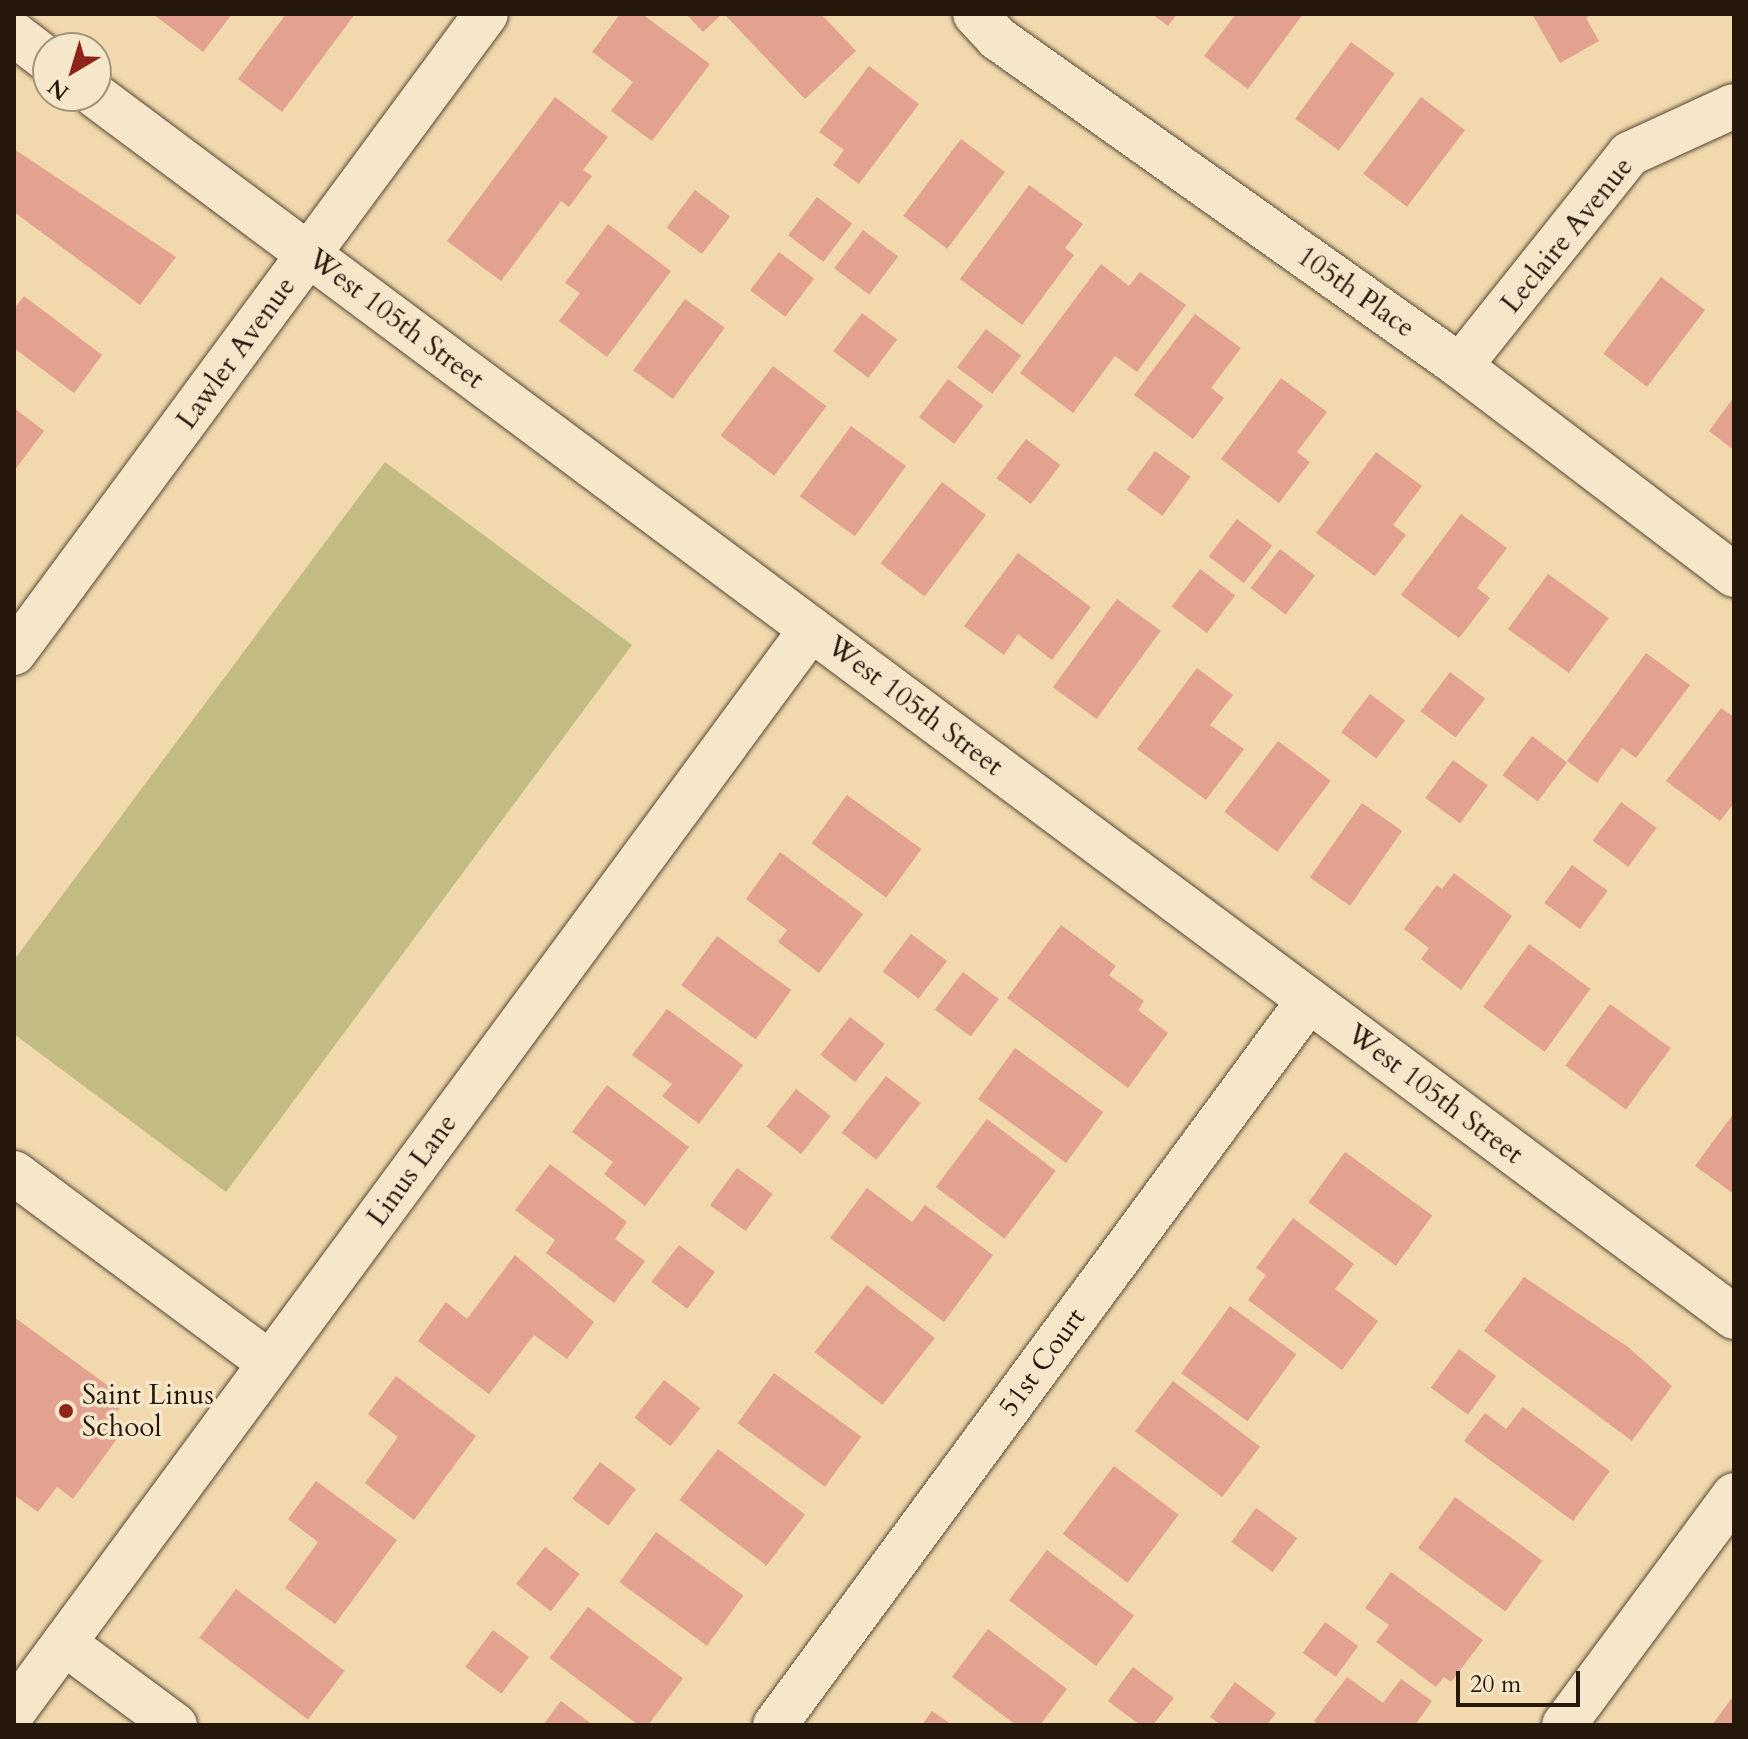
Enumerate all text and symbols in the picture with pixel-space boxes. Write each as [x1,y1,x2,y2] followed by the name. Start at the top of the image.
[32,32,112,112] north arrow
[42,72,75,107] text: N
[1494,150,1640,320] street label: Leclaire Avenue
[1291,239,1421,345] street label: 105th Place
[301,242,491,396] street label: West 105th Street
[170,270,302,436] street label: Lawler Avenue
[820,629,1010,783] street label: West 105th Street
[1340,1017,1530,1171] street label: West 105th Street
[360,1107,464,1233] street label: Linus Lane
[992,1301,1092,1423] street label: 51st Court
[82,1378,214,1444] place label: Saint Linus School
[57,1402,75,1420] marker: Saint Linus School
[1460,1655,1584,1705] scale bar
[1470,1668,1521,1701] text: 20 m

